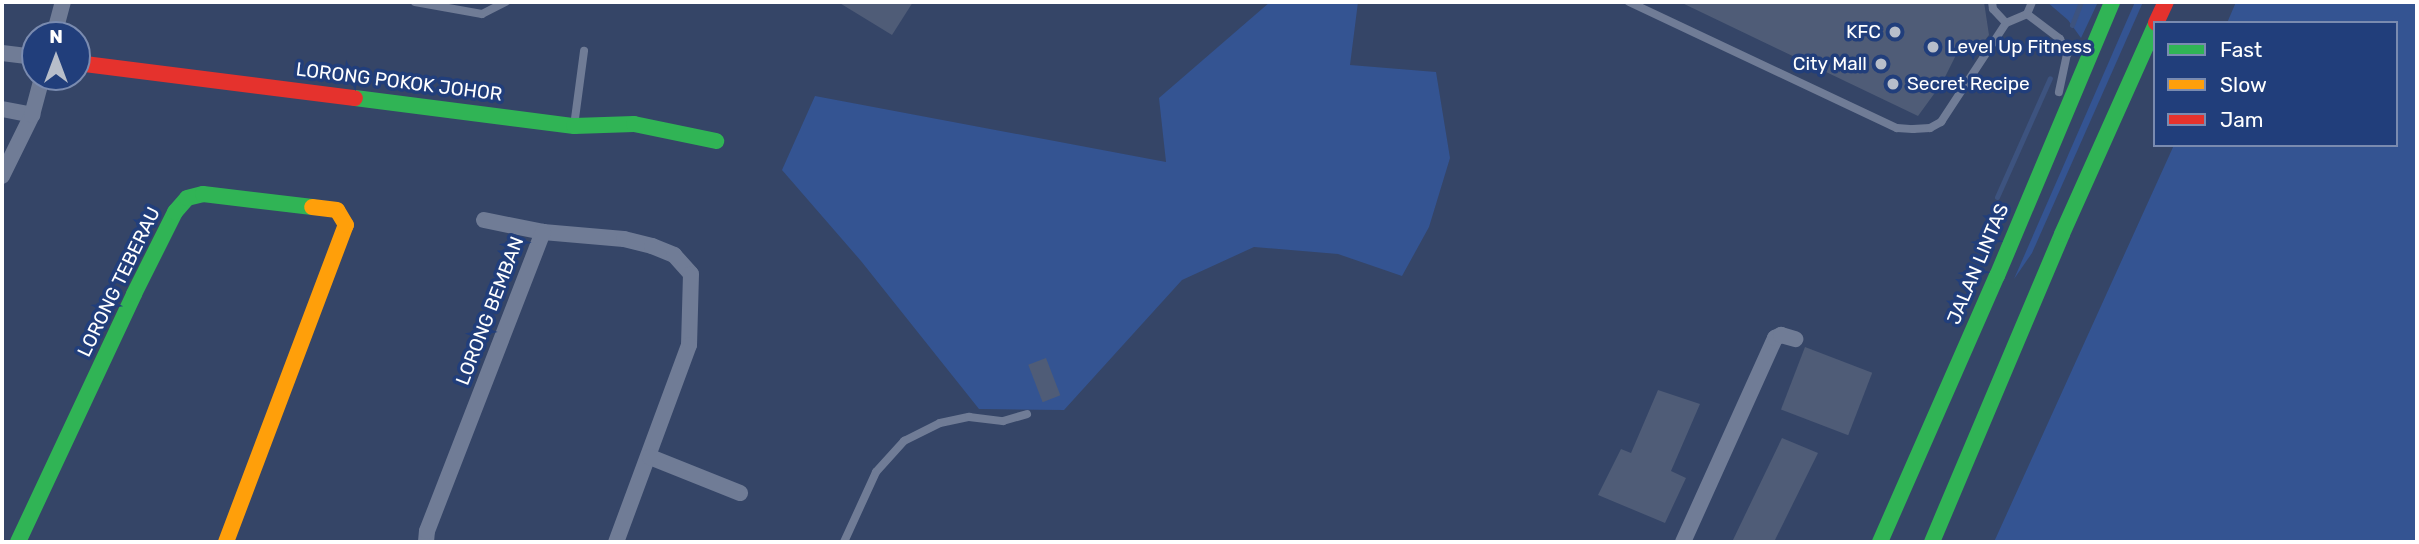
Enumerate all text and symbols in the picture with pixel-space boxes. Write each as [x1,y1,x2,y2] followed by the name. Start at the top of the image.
[21,21,91,91] north arrow
[1846,21,1881,43] place label: KFC
[2153,21,2398,147] legend
[1887,24,1903,40] marker: KFC
[49,25,63,48] text: N
[1947,36,2092,58] place label: Level Up Fitness
[2220,37,2262,62] text: Fast
[1925,39,1941,55] marker: Level Up Fitness
[1792,53,1867,75] place label: City Mall
[1873,56,1889,72] marker: City Mall
[294,58,504,106] street label: LORONG POKOK JOHOR
[2220,72,2267,97] text: Slow
[1907,73,2030,95] place label: Secret Recipe
[1885,76,1901,92] marker: Secret Recipe
[2220,107,2264,132] text: Jam
[1942,200,2014,328] street label: JALAN LINTAS
[73,203,165,361] street label: LORONG TEBERAU
[451,234,529,388] street label: LORONG BEMBAN

